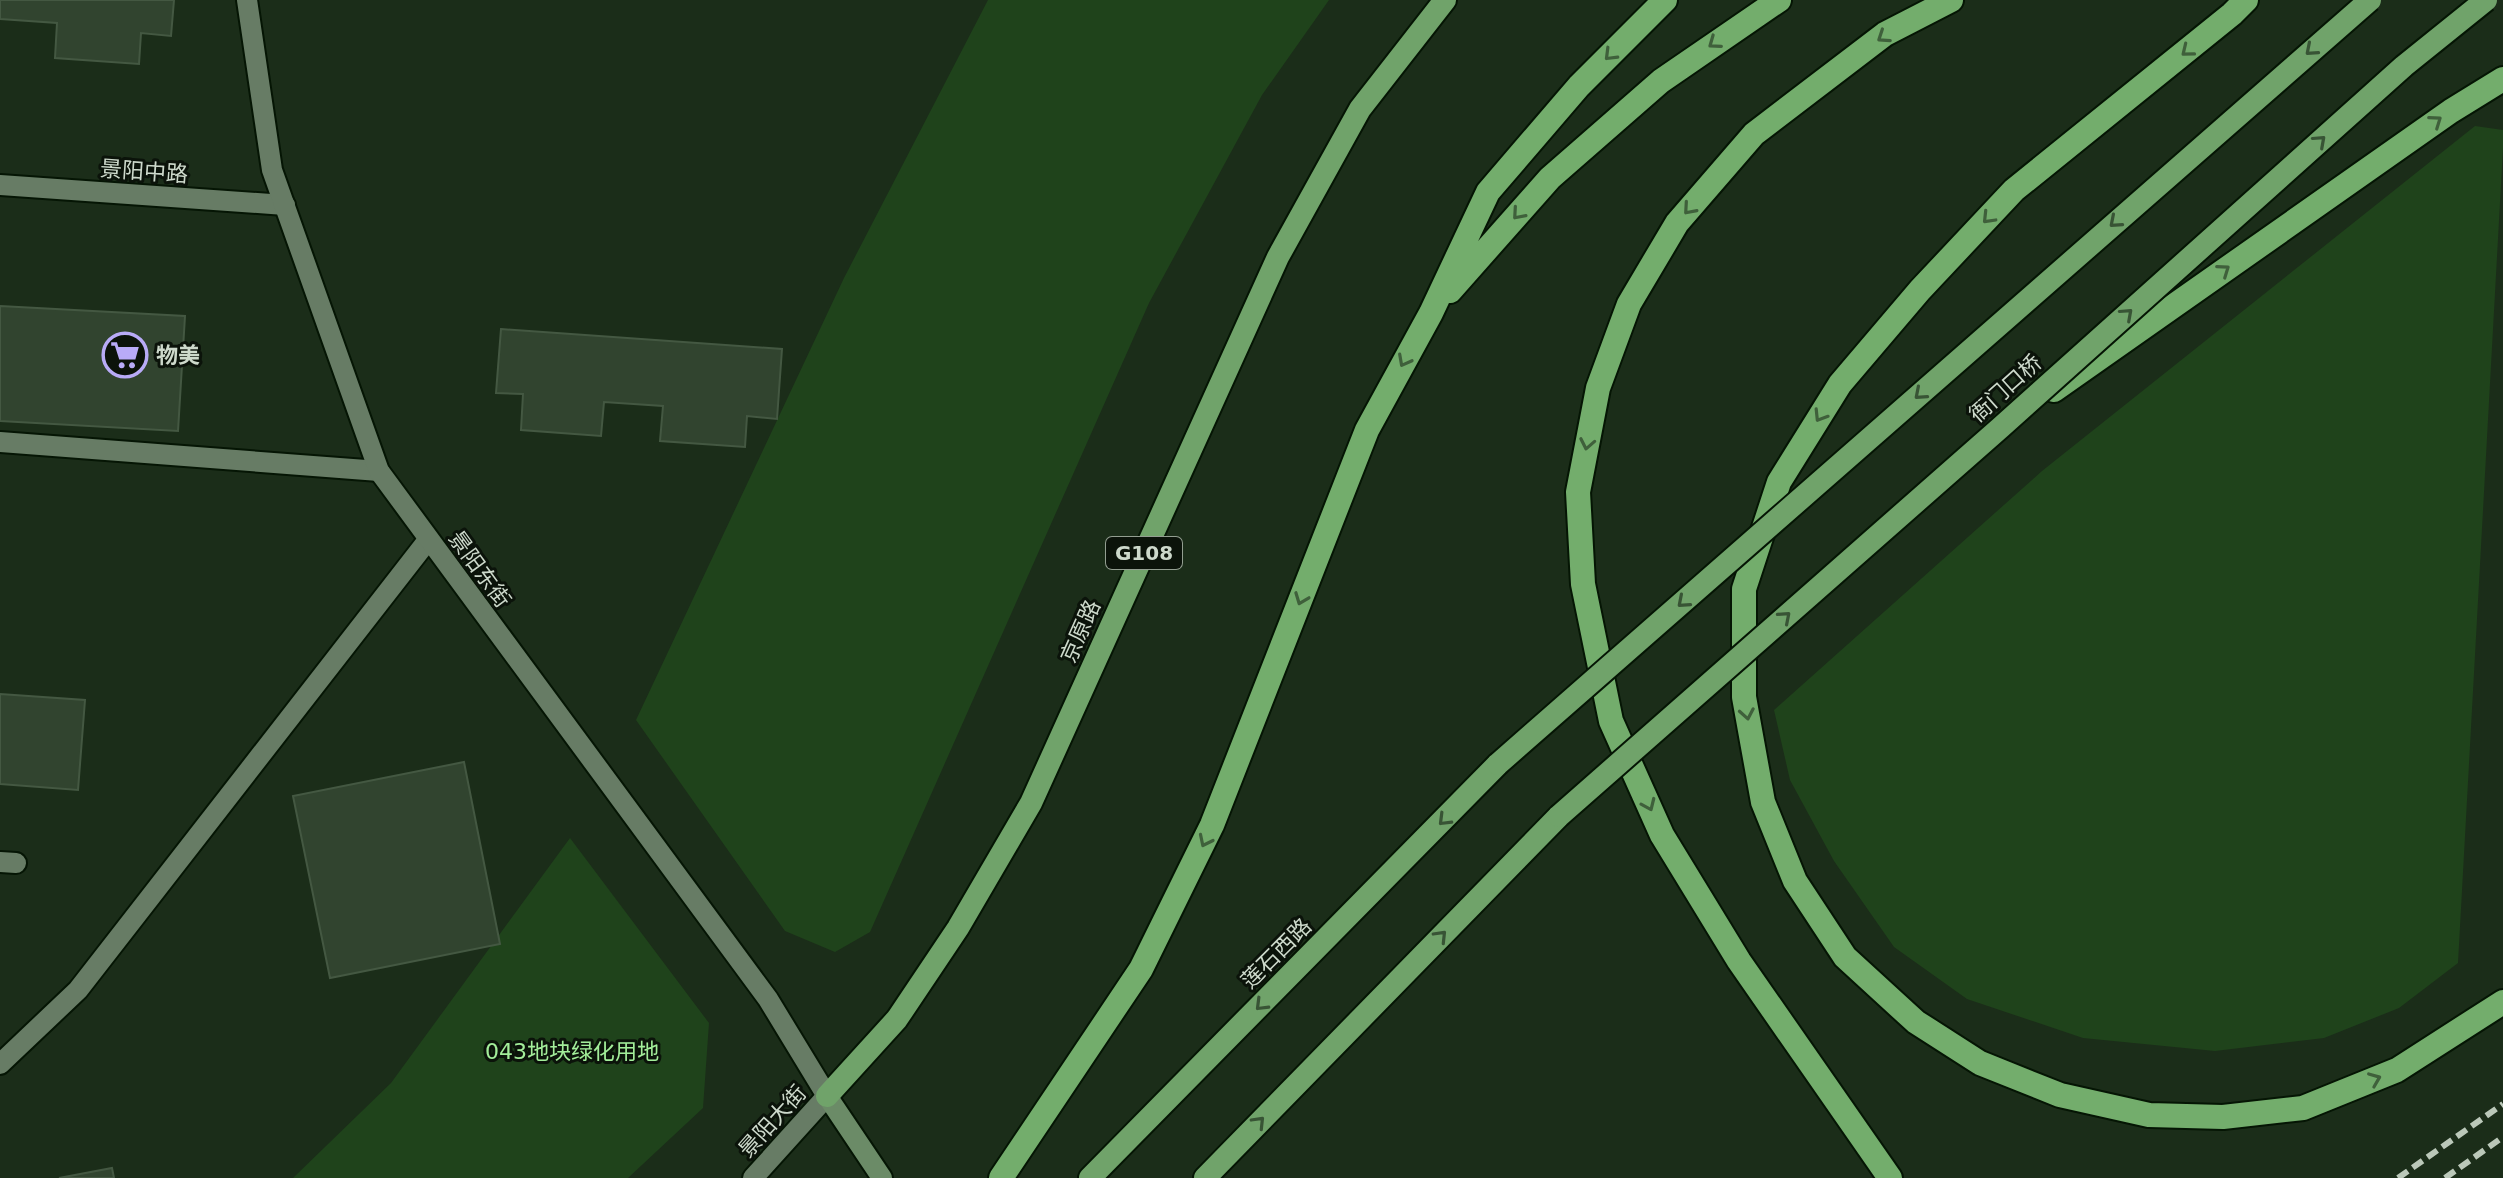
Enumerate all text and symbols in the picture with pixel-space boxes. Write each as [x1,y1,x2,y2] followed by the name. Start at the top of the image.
[1877,27,1891,42] one-way arrow
[1708,33,1722,48] one-way arrow
[2182,41,2196,56] one-way arrow
[2305,41,2320,55] one-way arrow
[1605,46,1619,60] one-way arrow
[2428,116,2442,131] one-way arrow
[2311,136,2326,151] one-way arrow
[99,156,189,187] street label: 景阳中路
[1685,199,1699,214] one-way arrow
[1514,204,1528,219] one-way arrow
[1983,209,1997,223] one-way arrow
[2110,212,2125,227] one-way arrow
[2215,265,2229,280] one-way arrow
[2117,310,2132,324] one-way arrow
[101,331,149,379] supermarket icon: 物美
[156,343,200,368] place label: 物美
[1964,350,2046,427] street label: 衙门口桥
[1399,353,1414,368] one-way arrow
[1915,384,1930,398] one-way arrow
[1815,407,1830,422] one-way arrow
[1580,438,1597,451] one-way arrow
[444,526,516,612] street label: 景阳东街
[1106,537,1182,569] road number: G108
[1294,591,1311,605] one-way arrow
[1677,592,1692,607] one-way arrow
[1056,596,1105,666] street label: 京原路
[1776,612,1791,626] one-way arrow
[1737,708,1754,721] one-way arrow
[1639,796,1655,811] one-way arrow
[1438,811,1453,825] one-way arrow
[1199,832,1214,847] one-way arrow
[1236,913,1316,993] street label: 莲石西路
[1432,931,1446,945] one-way arrow
[1256,996,1270,1010] one-way arrow
[485,1039,659,1064] park label: 043地块绿化用地
[2367,1072,2381,1089] one-way arrow
[734,1080,811,1162] street label: 景阳大街
[1250,1117,1264,1131] one-way arrow

